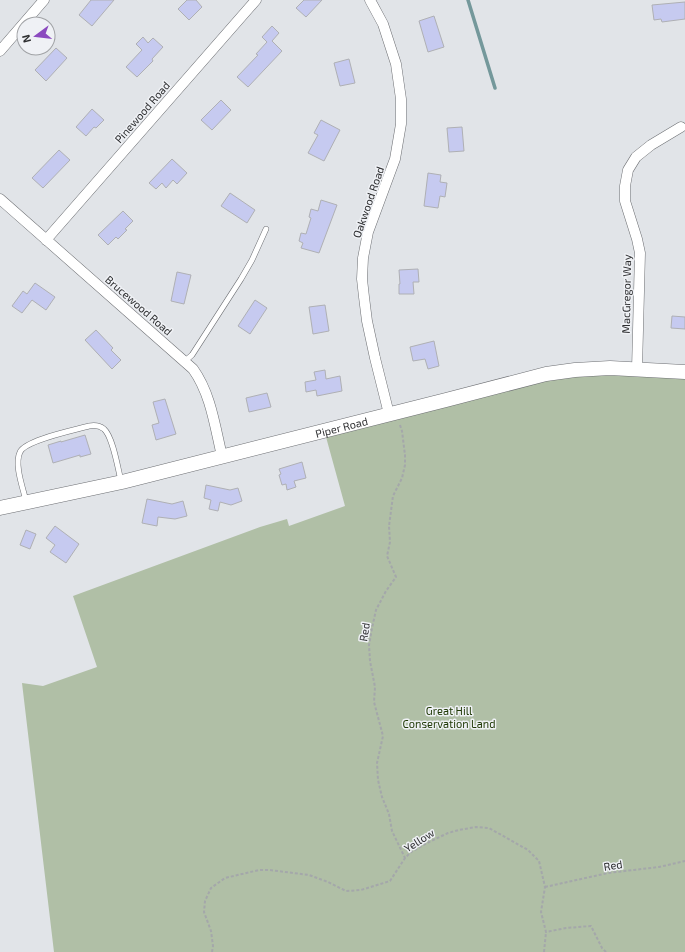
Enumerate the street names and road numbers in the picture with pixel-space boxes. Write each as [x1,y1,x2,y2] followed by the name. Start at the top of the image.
[112,79,172,145] street label: Pinewood Road
[350,165,386,239] street label: Oakwood Road
[619,254,633,334] street label: MacGregor Way
[103,272,175,338] street label: Brucewood Road
[314,414,369,439] street label: Piper Road
[356,622,372,642] street label: Red
[401,826,437,854] street label: Yellow
[603,857,623,873] street label: Red

